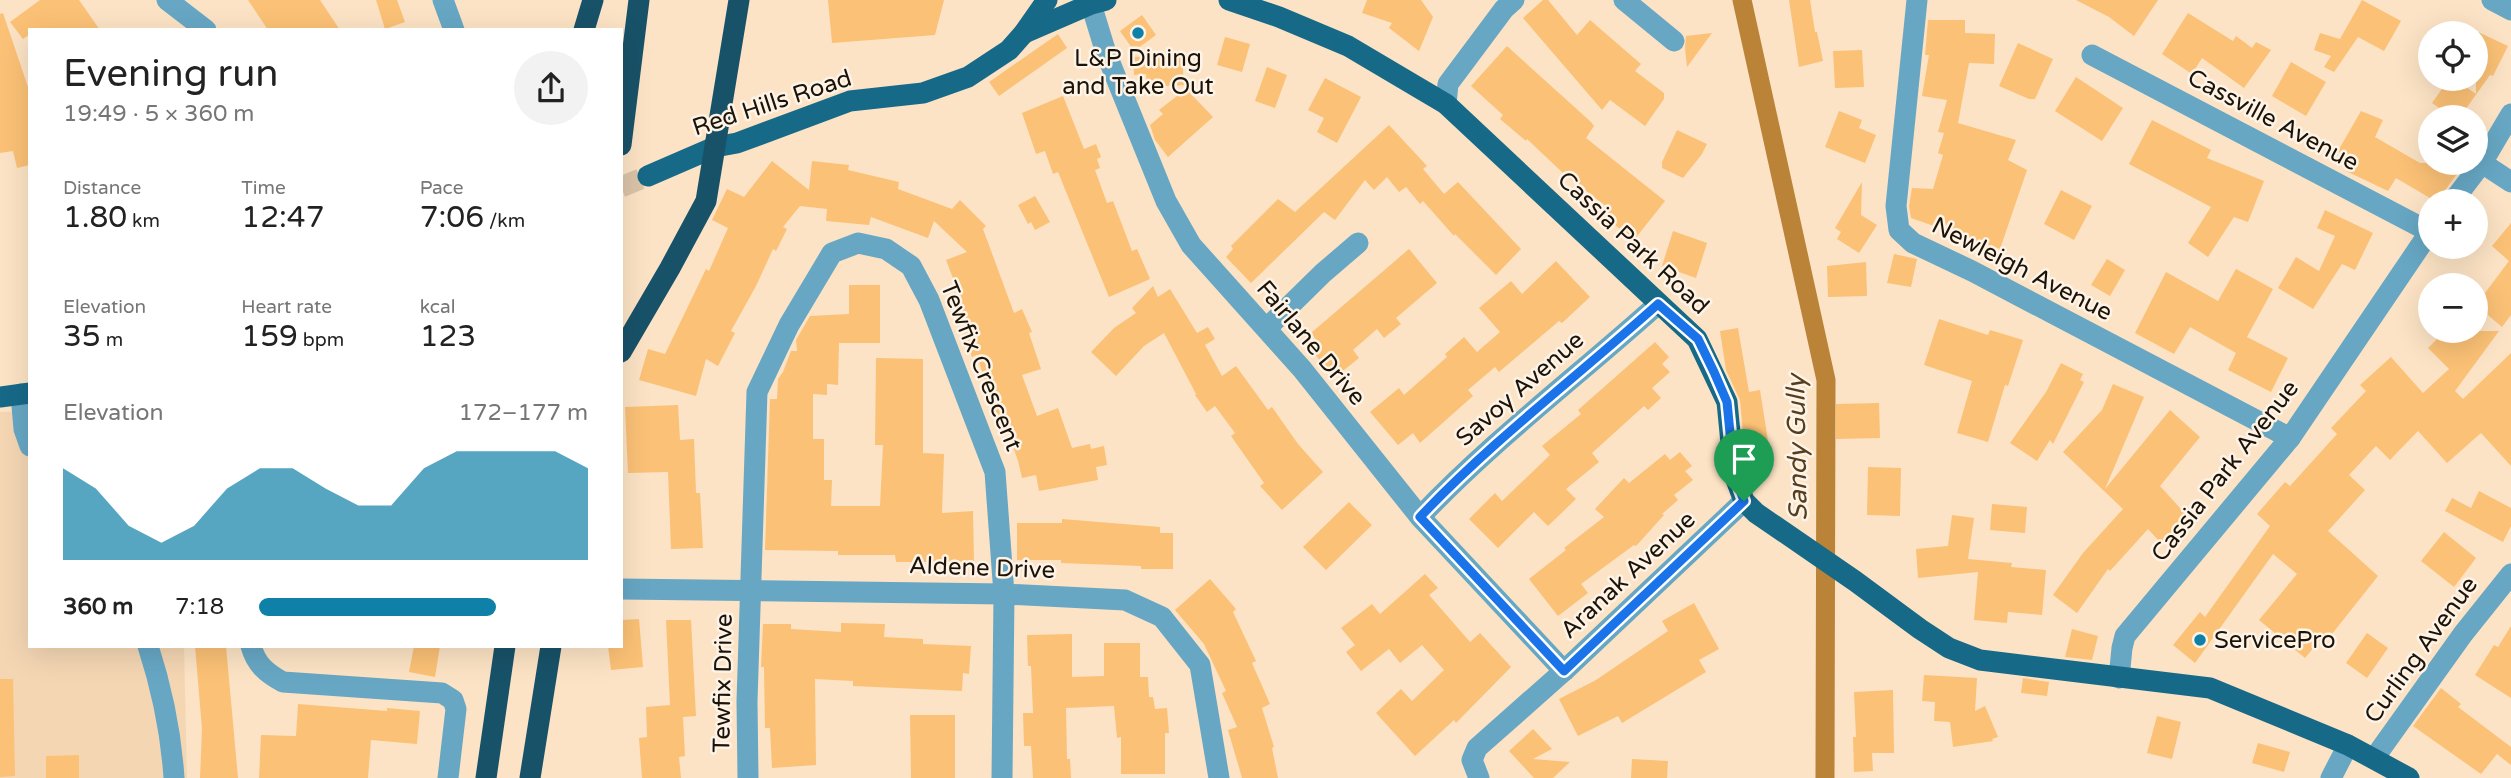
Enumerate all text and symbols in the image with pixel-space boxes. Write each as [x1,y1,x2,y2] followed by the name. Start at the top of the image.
[2418,21,2488,343] map controls
[2418,21,2488,91] button: locate
[1130,25,1146,41] marker: L&P Dining and Take Out
[1062,44,1214,101] place label: L&P Dining and Take Out
[63,51,278,97] text: Evening run
[514,51,588,125] button: share
[2183,63,2363,177] street label: Cassville Avenue
[689,64,855,142] street label: Red Hills Road
[63,100,254,128] text: 19:49 · 5 × 360 m
[2418,105,2488,175] button: layers
[1551,165,1715,321] street label: Cassia Park Road
[63,177,141,199] text: Distance
[241,177,286,199] text: Time
[420,177,463,199] text: Pace
[2418,189,2488,259] button: +
[63,199,127,236] text: 1.80
[241,199,325,236] text: 12:47
[420,199,484,236] text: 7:06
[127,210,160,232] text: km
[484,210,525,232] text: /km
[1927,211,2117,327] street label: Newleigh Avenue
[2418,273,2488,343] button: −
[1250,275,1372,411] street label: Fairlane Drive
[934,277,1028,455] street label: Tewfix Crescent
[63,296,146,318] text: Elevation
[241,296,332,318] text: Heart rate
[420,296,455,318] text: kcal
[63,318,101,355] text: 35
[241,318,298,355] text: 159
[420,318,476,355] text: 123
[1450,326,1590,452] street label: Savoy Avenue
[101,329,123,351] text: m
[298,329,344,351] text: bpm
[1780,372,1814,521] water label: Sandy Gully
[2145,374,2305,568] street label: Cassia Park Avenue
[63,399,164,427] text: Elevation
[459,399,588,427] text: 172–177 m
[1714,429,1774,501] pin
[1725,440,1763,478] icon: arrive
[1555,505,1701,645] street label: Aranak Avenue
[909,551,1055,585] street label: Aldene Drive
[2358,571,2484,729] street label: Curling Avenue
[63,593,133,621] text: 360 m
[175,593,224,621] text: 7:18
[707,613,739,753] street label: Tewfix Drive
[2214,626,2336,655] place label: ServicePro
[2192,632,2208,648] marker: ServicePro

